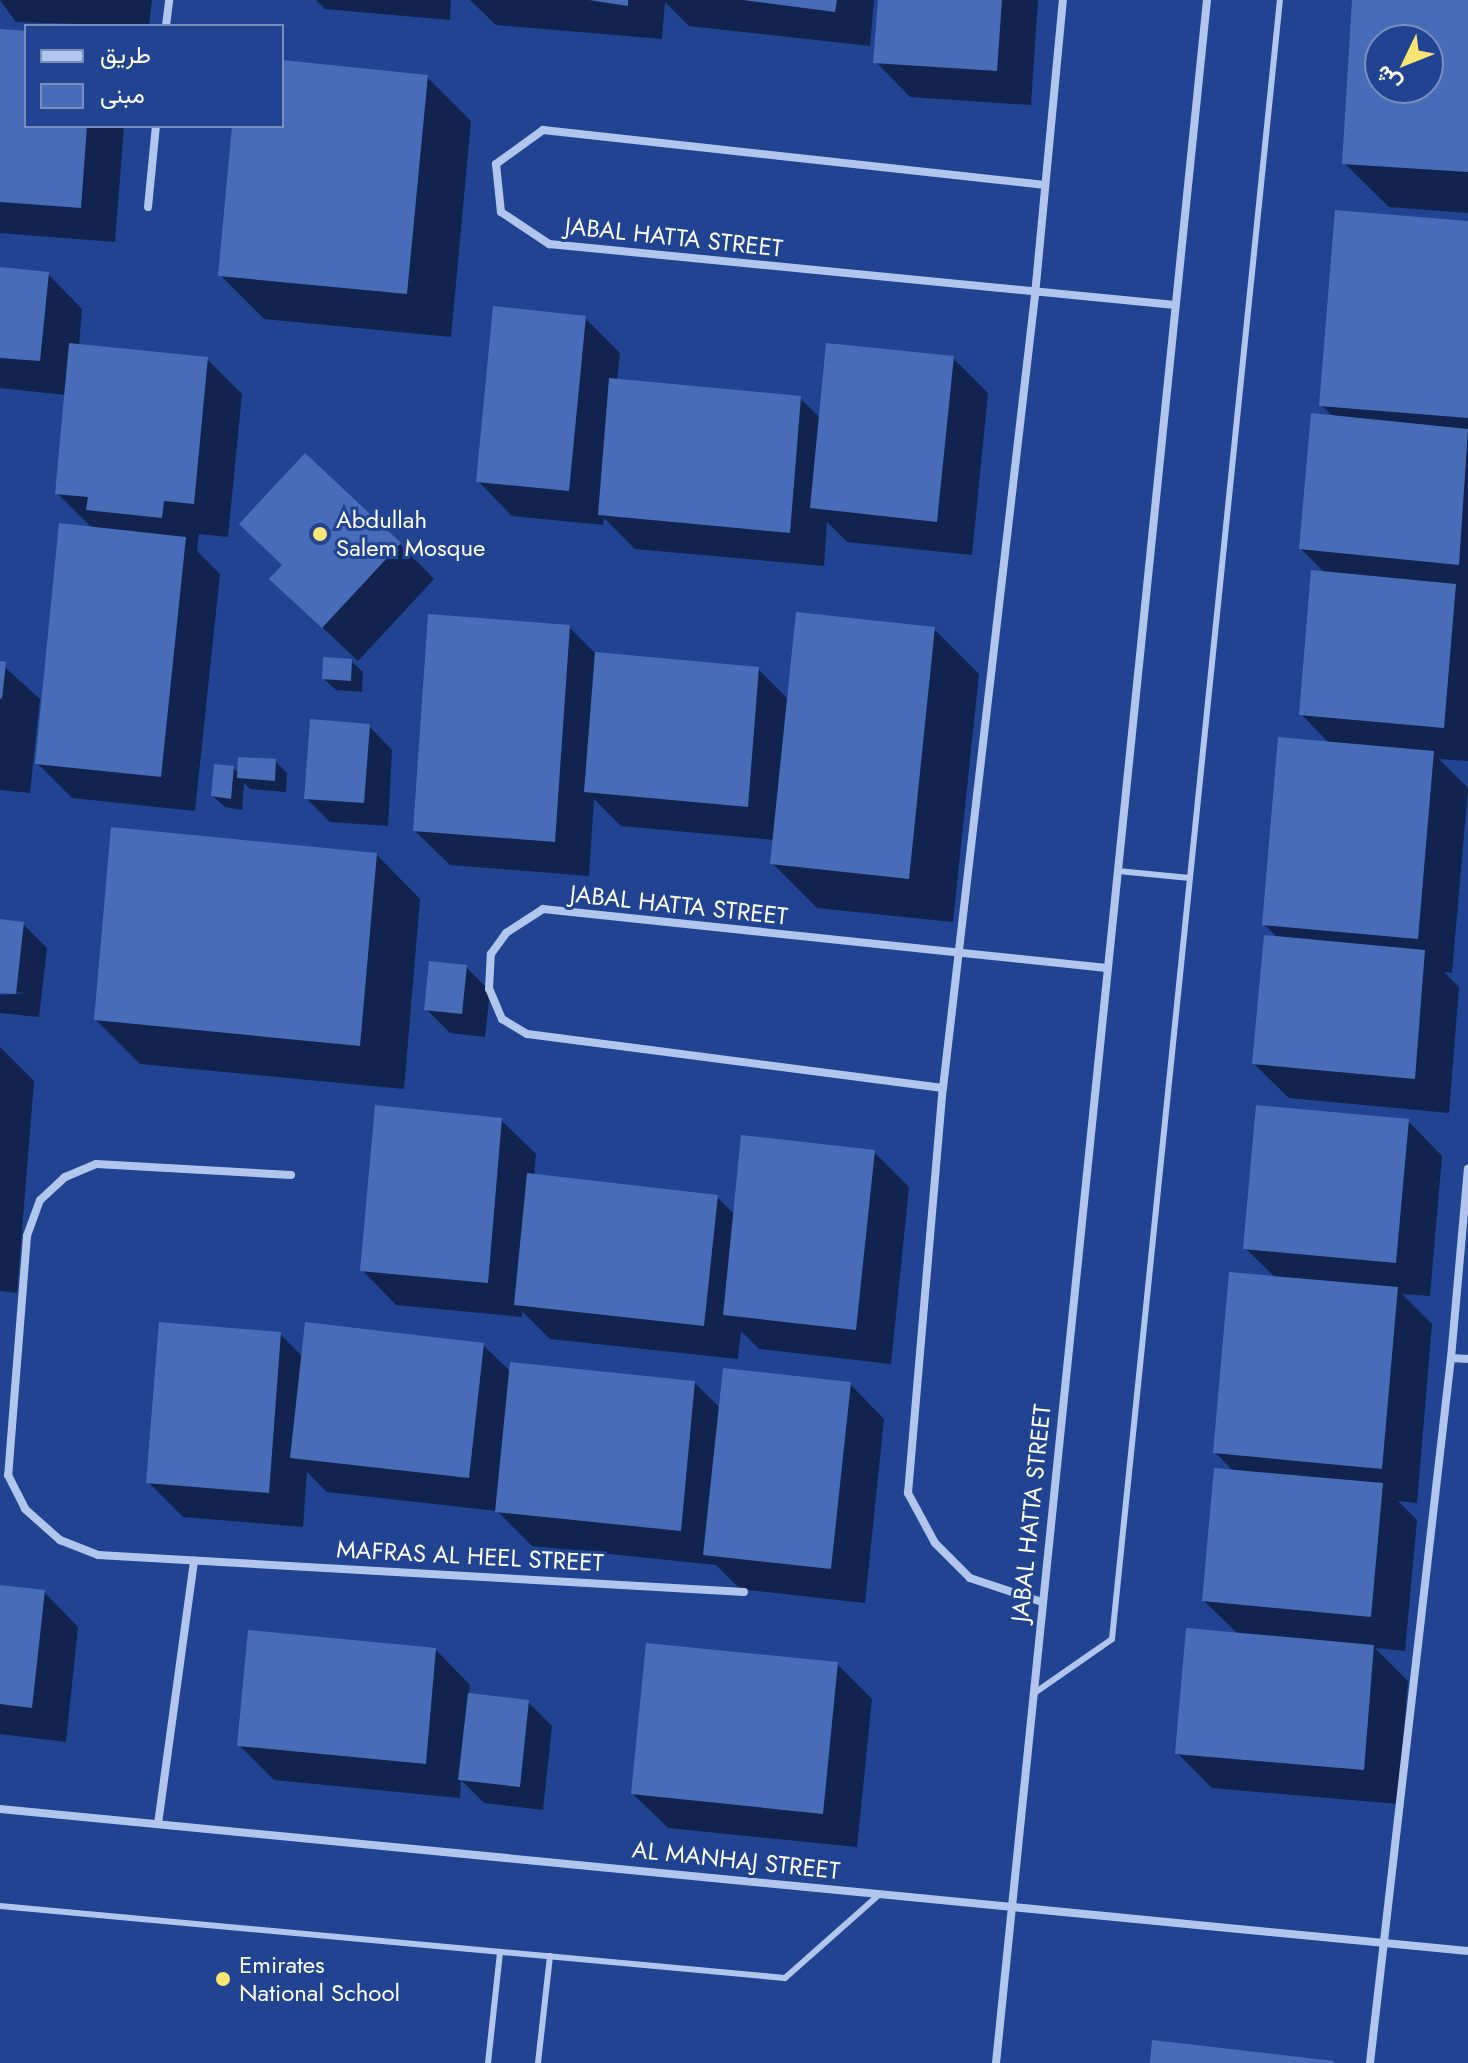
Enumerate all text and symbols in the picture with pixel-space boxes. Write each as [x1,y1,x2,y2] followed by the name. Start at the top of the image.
[24,24,284,128] legend
[1364,24,1444,104] north arrow
[100,37,151,72] text: طريق
[1367,58,1409,100] text: ش
[100,77,145,112] text: مبنى
[564,211,784,263] street label: JABAL HATTA STREET
[336,506,485,562] place label: Abdullah Salem Mosque
[311,525,329,543] marker: Abdullah Salem Mosque
[569,879,789,931] street label: JABAL HATTA STREET
[1005,1403,1057,1623] street label: JABAL HATTA STREET
[336,1535,604,1577] street label: MAFRAS AL HEEL STREET
[631,1835,841,1885] street label: AL MANHAJ STREET
[239,1951,400,2007] place label: Emirates National School
[214,1970,232,1988] marker: Emirates National School

